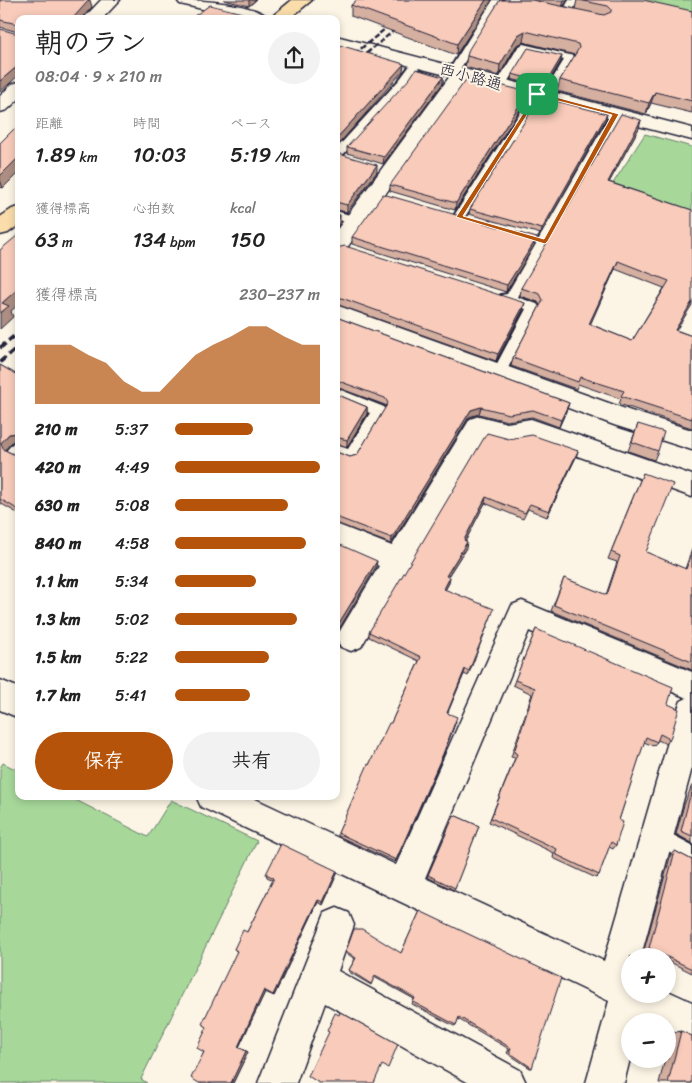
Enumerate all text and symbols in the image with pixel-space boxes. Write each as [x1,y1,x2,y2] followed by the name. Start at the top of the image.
[35,18,147,67] text: 朝のラン
[268,32,320,84] button: share
[436,54,506,99] street label: 西小路通
[35,62,162,91] text: 08:04 · 9 × 210 m
[516,73,558,115] pin
[523,80,551,108] icon: arrive
[35,111,63,136] text: 距離
[133,111,161,136] text: 時間
[230,111,272,136] text: ペース
[35,136,76,174] text: 1.89
[133,136,186,174] text: 10:03
[230,136,271,174] text: 5:19
[76,145,98,170] text: km
[271,145,300,170] text: /km
[35,196,91,221] text: 獲得標高
[133,196,175,221] text: 心拍数
[230,196,256,221] text: kcal
[35,221,58,259] text: 63
[133,221,166,259] text: 134
[230,221,265,259] text: 150
[58,230,73,255] text: m
[166,230,196,255] text: bpm
[35,280,99,309] text: 獲得標高
[239,280,320,309] text: 230–237 m
[35,415,78,444] text: 210 m
[115,415,148,444] text: 5:37
[35,453,81,482] text: 420 m
[115,453,150,482] text: 4:49
[35,491,79,520] text: 630 m
[115,491,149,520] text: 5:08
[35,529,81,558] text: 840 m
[115,529,149,558] text: 4:58
[35,567,79,596] text: 1.1 km
[115,567,148,596] text: 5:34
[35,605,80,634] text: 1.3 km
[115,605,149,634] text: 5:02
[35,643,81,672] text: 1.5 km
[115,643,148,672] text: 5:22
[35,681,81,710] text: 1.7 km
[115,681,146,710] text: 5:41
[35,732,173,790] button: 保存
[183,732,320,790] button: 共有
[621,948,676,1068] map controls
[621,948,676,1003] button: +
[621,1013,676,1068] button: −

